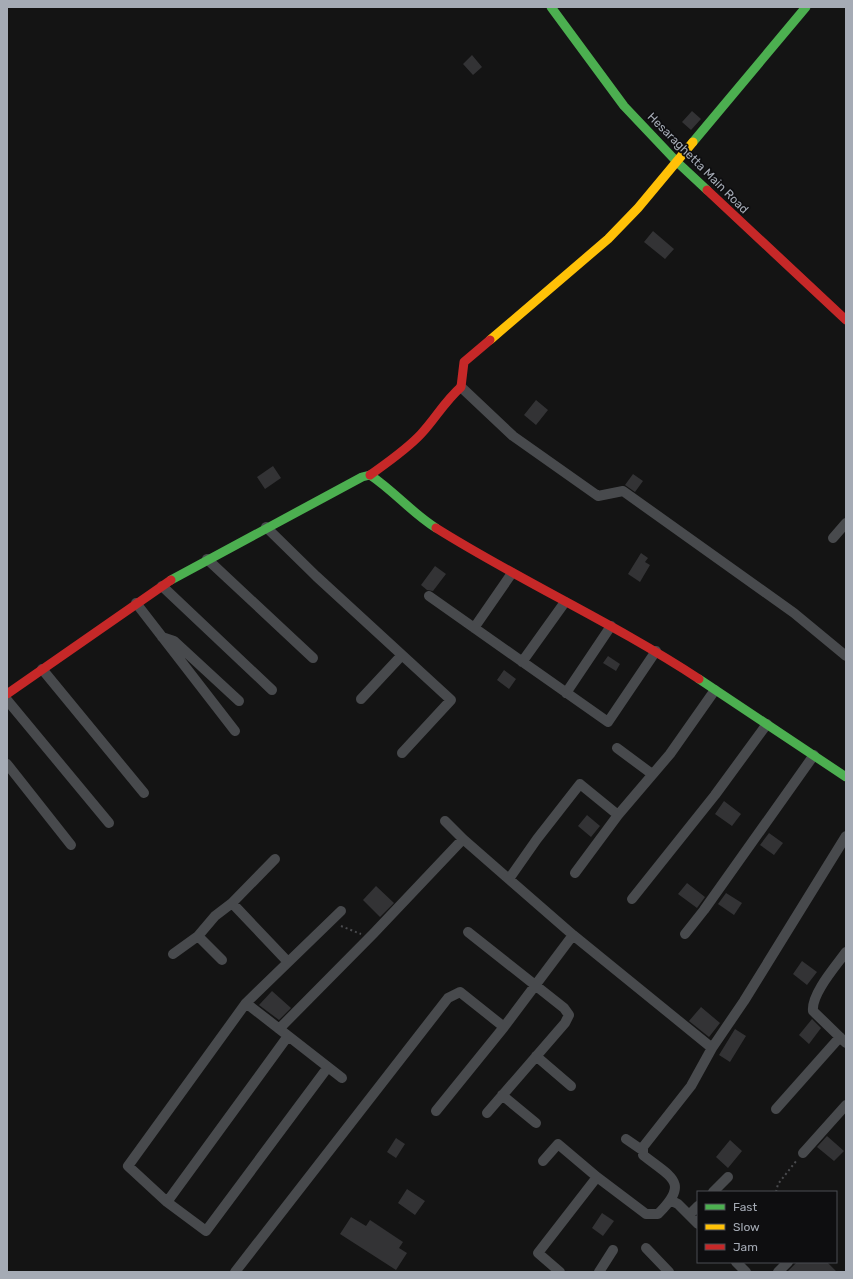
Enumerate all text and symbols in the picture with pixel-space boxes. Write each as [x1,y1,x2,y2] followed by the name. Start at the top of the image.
[645,110,751,216] street label: Hesaraghetta Main Road
[697,1191,837,1263] legend
[733,1200,757,1214] text: Fast
[733,1220,760,1234] text: Slow
[733,1240,758,1254] text: Jam

